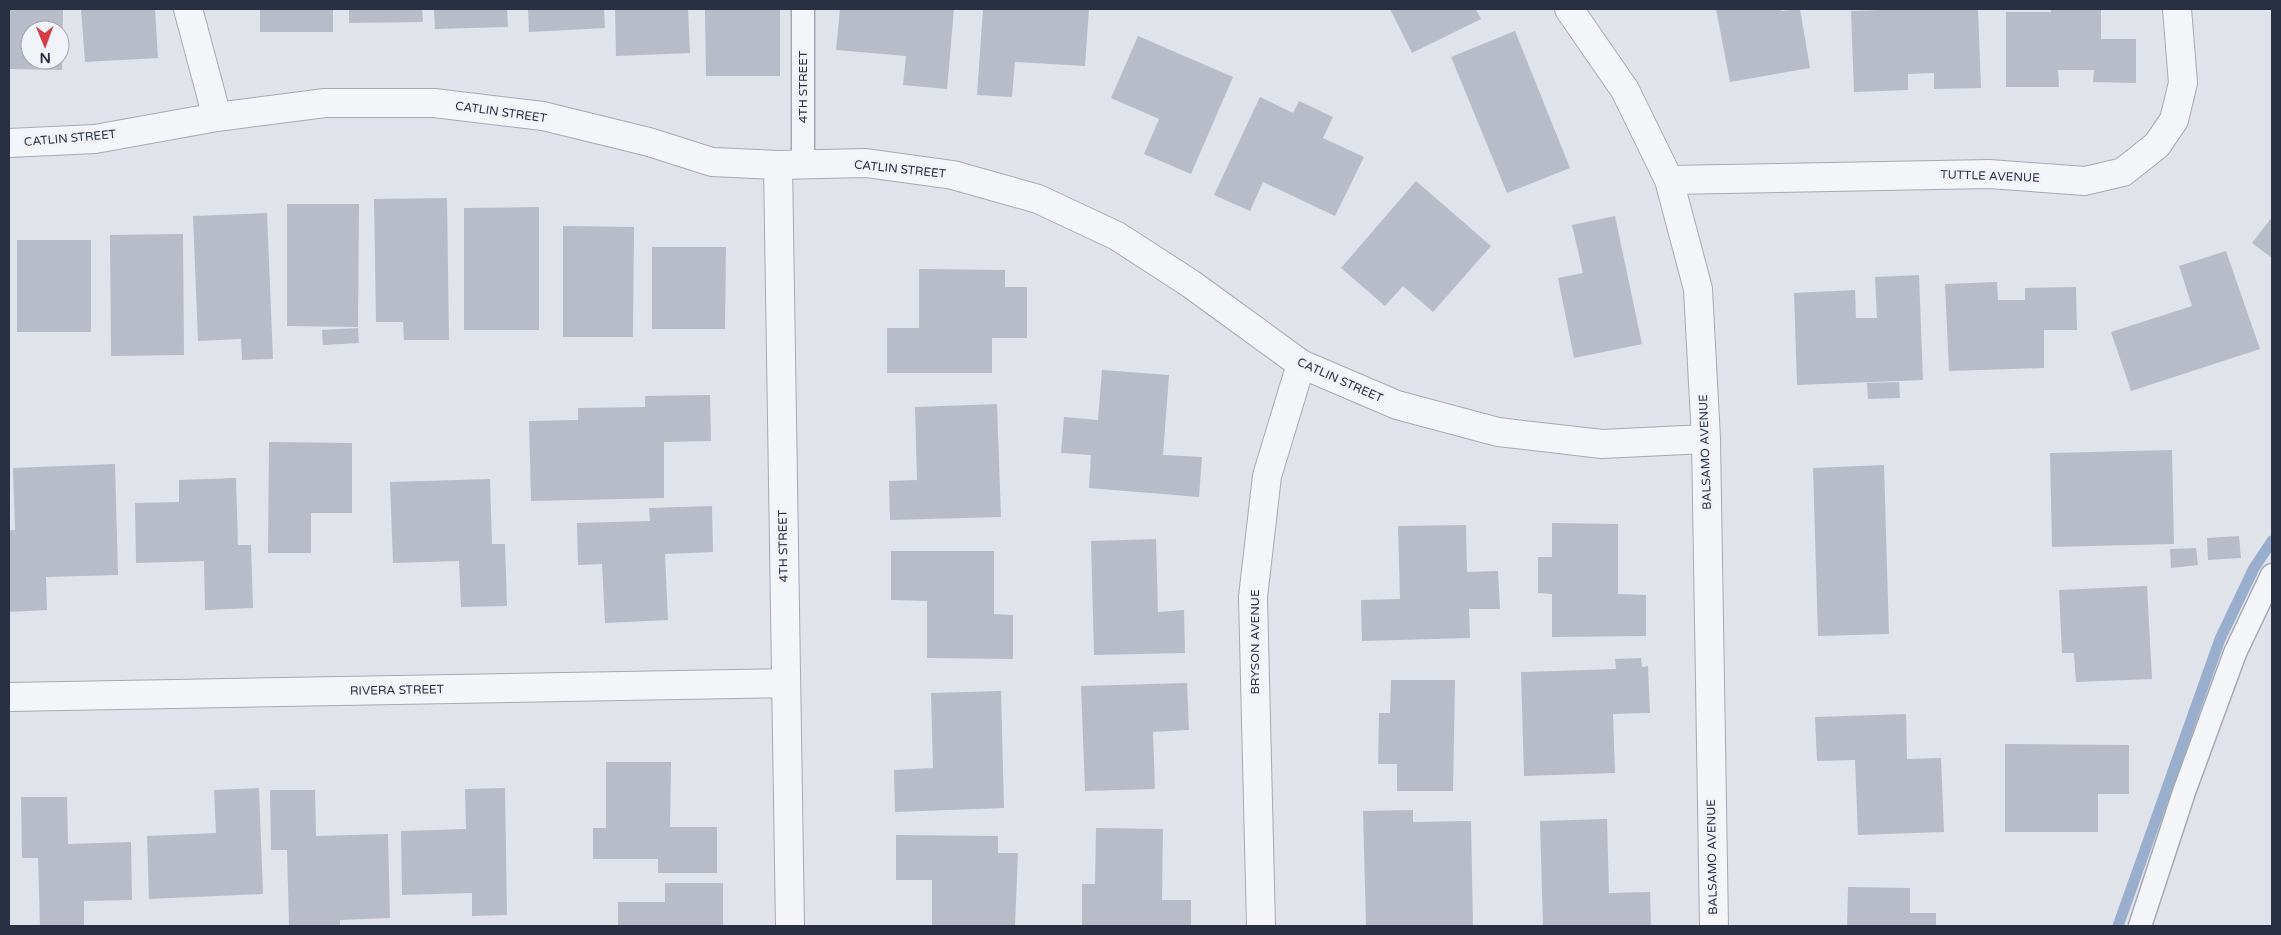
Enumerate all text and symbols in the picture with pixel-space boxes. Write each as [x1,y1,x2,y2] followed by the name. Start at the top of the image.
[20,20,70,70] north arrow
[39,49,51,66] text: N
[796,50,810,123] street label: 4TH STREET
[454,99,548,125] street label: CATLIN STREET
[23,127,117,149] street label: CATLIN STREET
[853,157,947,181] street label: CATLIN STREET
[1940,167,2040,185] street label: TUTTLE AVENUE
[1295,355,1386,405] street label: CATLIN STREET
[1696,394,1714,510] street label: BALSAMO AVENUE
[775,509,791,582] street label: 4TH STREET
[1248,589,1262,695] street label: BRYSON AVENUE
[350,682,445,698] street label: RIVERA STREET
[1704,799,1720,915] street label: BALSAMO AVENUE

